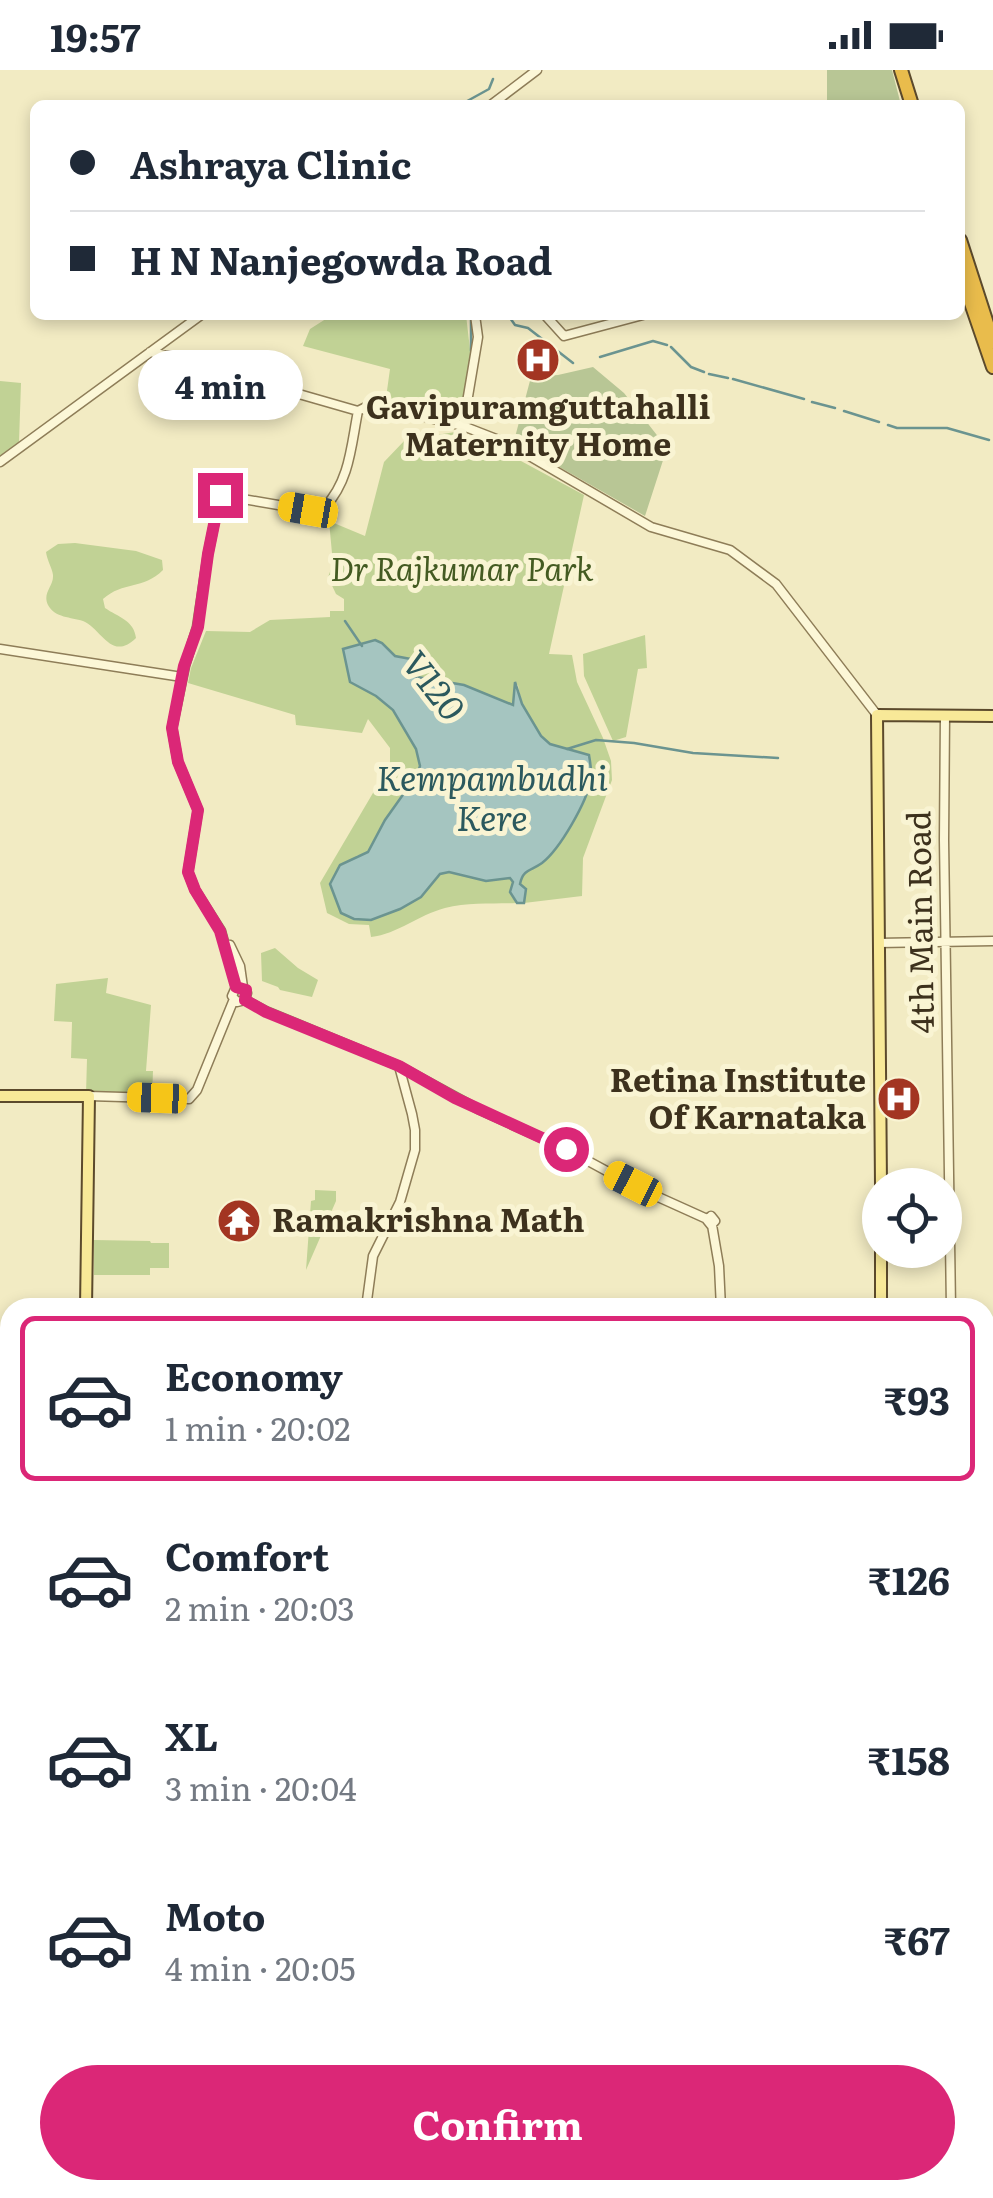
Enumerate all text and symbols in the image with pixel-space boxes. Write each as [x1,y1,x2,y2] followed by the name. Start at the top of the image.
[50,7,141,64] text: 19:57
[130,134,411,191] text: Ashraya Clinic
[130,230,553,287] text: H N Nanjegowda Road
[515,337,561,383] hospital icon: Gavipuramguttahalli Maternity Home
[138,350,302,420] callout: 4 min
[175,361,266,409] text: 4 min
[366,381,710,466] place label: Gavipuramguttahalli Maternity Home
[198,473,243,518] route end
[276,490,340,530] car
[330,543,594,591] park label: Dr Rajkumar Park
[392,638,479,730] water label: V120
[376,750,608,842] water label: Kempambudhi Kere
[892,810,944,1034] street label: 4th Main Road
[610,1054,866,1139] place label: Retina Institute Of Karnataka
[876,1076,922,1122] hospital icon: Retina Institute Of Karnataka
[126,1082,188,1114] car
[544,1127,589,1172] route start
[599,1157,667,1211] car
[862,1168,962,1268] map controls
[862,1168,962,1268] button: locate
[272,1194,585,1242] place label: Ramakrishna Math
[216,1198,262,1244] temple icon: Ramakrishna Math
[165,1346,343,1403] text: Economy
[45,1354,135,1444] icon: car
[884,1370,950,1427] text: ₹93
[165,1403,351,1451] text: 1 min · 20:02
[165,1526,329,1583] text: Comfort
[45,1534,135,1624] icon: car
[868,1550,950,1607] text: ₹126
[165,1583,355,1631] text: 2 min · 20:03
[165,1706,218,1763] text: XL
[45,1714,135,1804] icon: car
[868,1730,950,1787] text: ₹158
[165,1763,357,1811] text: 3 min · 20:04
[165,1886,265,1943] text: Moto
[45,1894,135,1984] icon: car
[884,1910,950,1967] text: ₹67
[165,1943,356,1991] text: 4 min · 20:05
[40,2065,955,2180] button: Confirm

